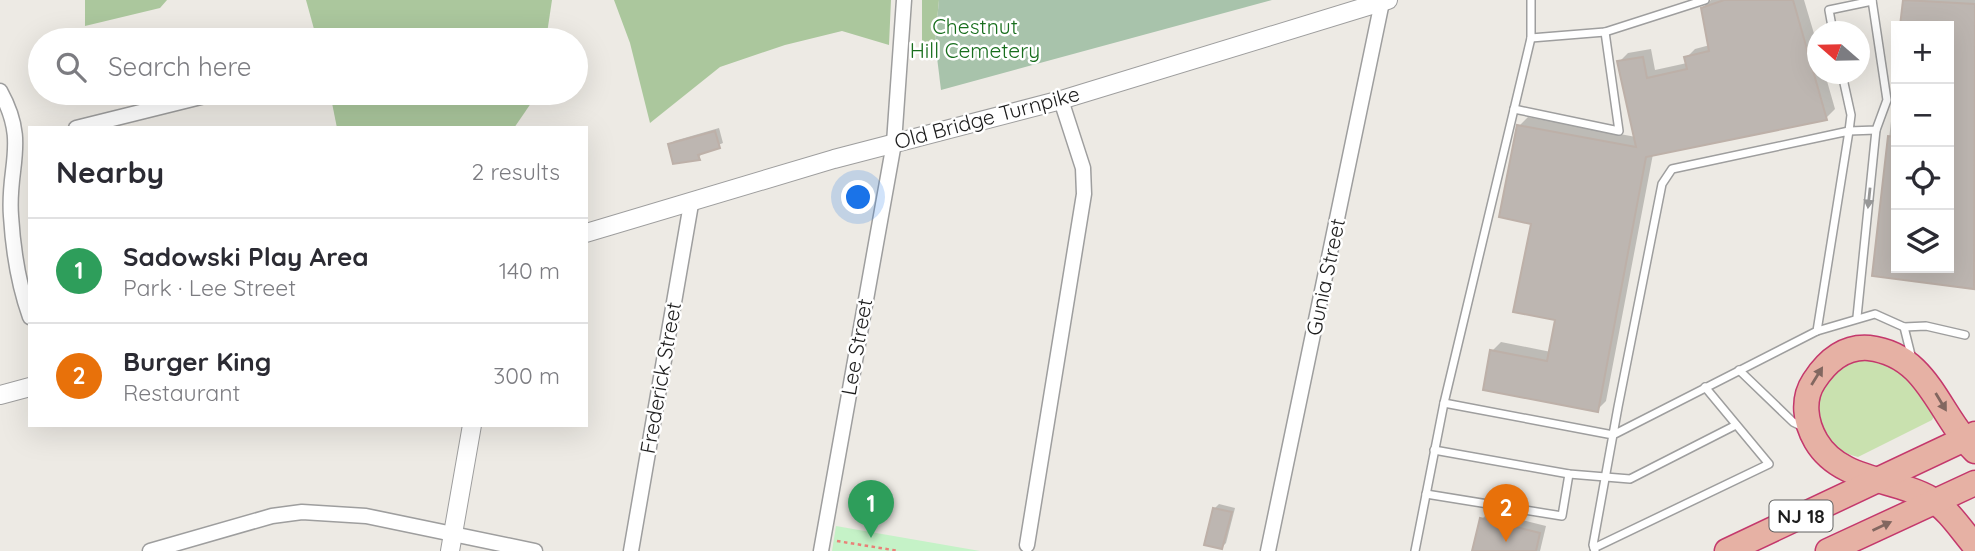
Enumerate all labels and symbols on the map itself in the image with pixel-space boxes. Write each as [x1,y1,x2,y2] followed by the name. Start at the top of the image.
[910,13,1040,63] park label: Chestnut Hill Cemetery
[1807,21,1870,84] north arrow
[891,80,1082,154] street label: Old Bridge Turnpike
[841,180,875,214] your location
[1863,187,1874,209] one-way arrow
[1300,216,1350,338] street label: Gunia Street
[835,296,877,397] street label: Lee Street
[634,300,686,456] street label: Frederick Street
[1810,367,1823,386] one-way arrow
[1934,393,1947,412] one-way arrow
[848,480,894,538] pin: 1
[1483,484,1529,542] pin: 2
[1770,500,1832,531] road number: NJ 18
[1872,520,1892,532] one-way arrow

